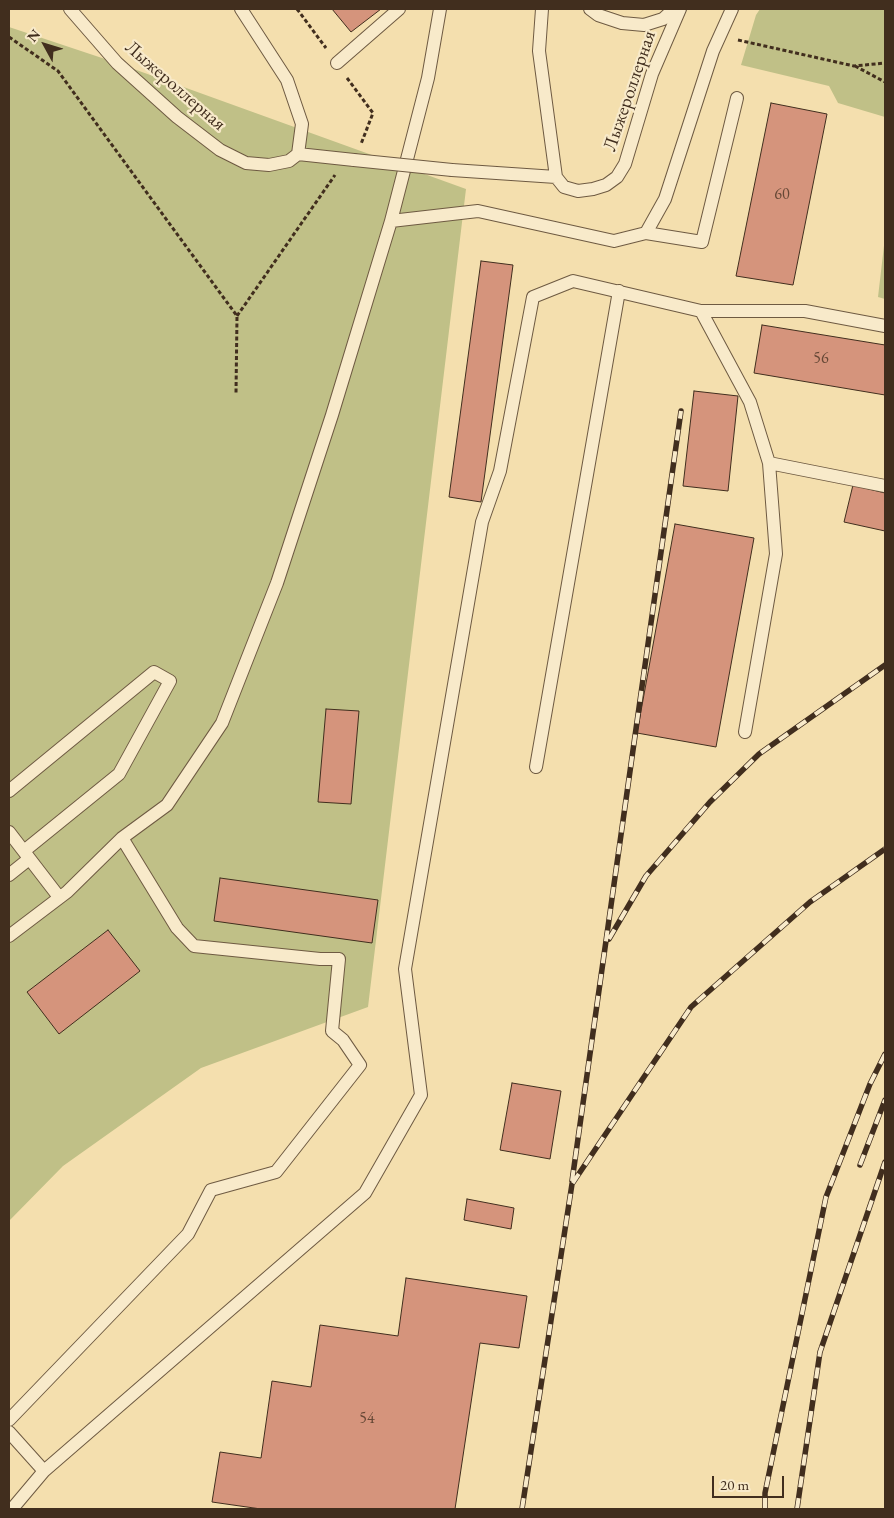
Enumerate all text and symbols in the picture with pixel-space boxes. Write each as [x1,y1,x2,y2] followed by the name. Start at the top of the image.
[20,20,70,70] north arrow
[23,26,44,46] text: N
[599,28,661,154] street label: Лыжероллерная
[120,36,230,136] street label: Лыжероллерная
[774,185,790,205] house number: 60
[813,349,829,369] house number: 56
[359,1409,375,1429] house number: 54
[714,1466,786,1498] scale bar
[720,1475,749,1494] text: 20 m

